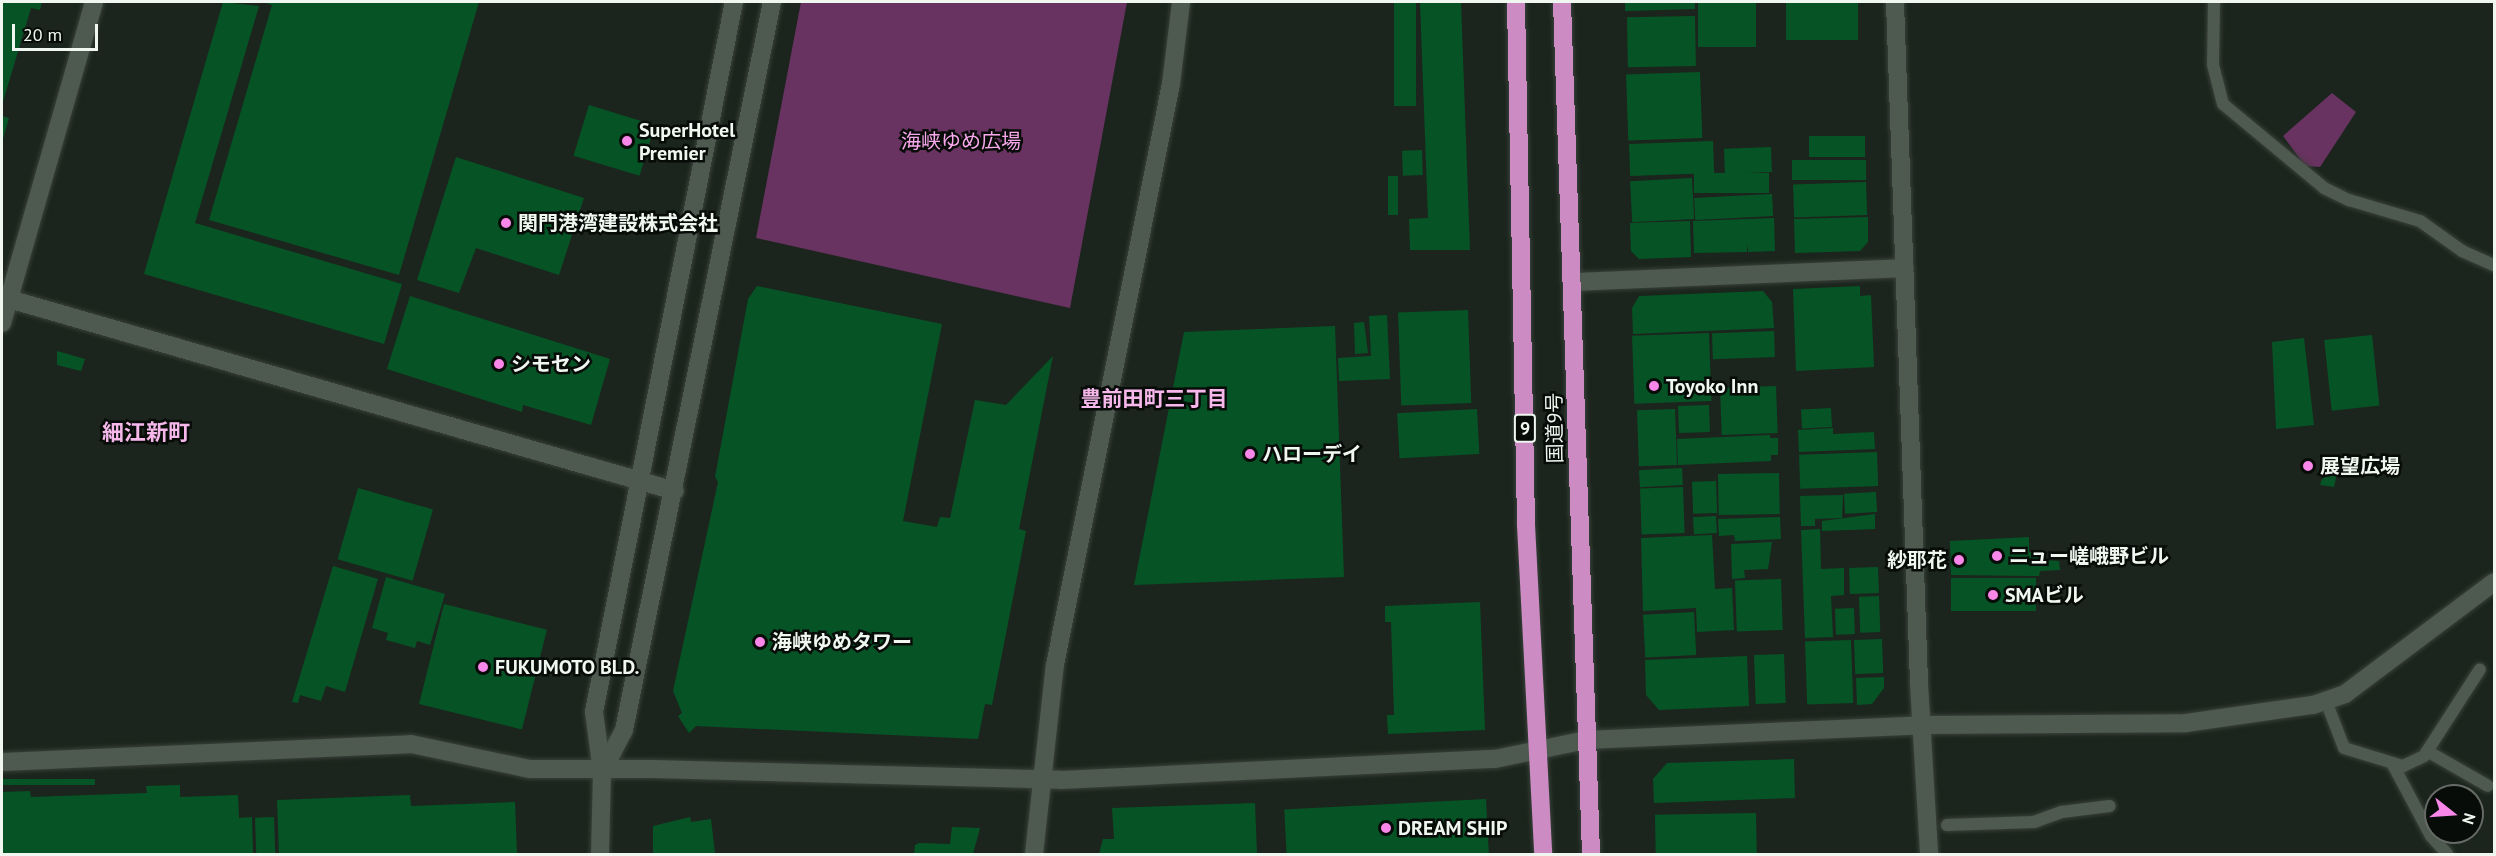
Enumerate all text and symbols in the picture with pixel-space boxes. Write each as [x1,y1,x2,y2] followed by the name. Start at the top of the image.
[15,12,100,50] scale bar
[23,23,62,46] text: 20 m
[639,118,735,165] place label: SuperHotel Premier
[901,129,1021,153] park label: 海峡ゆめ広場
[620,134,634,148] marker: SuperHotel Premier
[518,211,718,235] place label: 関門港湾建設株式会社
[499,216,513,230] marker: 関門港湾建設株式会社
[511,352,591,376] place label: シモセン
[492,357,506,371] marker: シモセン
[1666,374,1758,398] place label: Toyoko Inn
[1647,379,1661,393] marker: Toyoko Inn
[1081,386,1227,412] district label: 豊前田町三丁目
[1542,392,1568,464] street label: 国道9号
[1513,413,1537,443] road number: 9
[102,420,190,446] district label: 細江新町
[1262,442,1362,466] place label: ハローデイ
[1243,447,1257,461] marker: ハローデイ
[2320,454,2400,478] place label: 展望広場
[2301,459,2315,473] marker: 展望広場
[2009,544,2169,568] place label: ニュー嵯峨野ビル
[1887,548,1947,572] place label: 紗耶花
[1990,549,2004,563] marker: ニュー嵯峨野ビル
[1952,553,1966,567] marker: 紗耶花
[2005,583,2084,607] place label: SMAビル
[1986,588,2000,602] marker: SMAビル
[772,630,912,654] place label: 海峡ゆめタワー
[753,635,767,649] marker: 海峡ゆめタワー
[495,655,640,679] place label: FUKUMOTO BLD.
[476,660,490,674] marker: FUKUMOTO BLD.
[2424,784,2484,844] north arrow
[2458,811,2480,827] text: N
[1398,816,1507,840] place label: DREAM SHIP
[1379,821,1393,835] marker: DREAM SHIP

